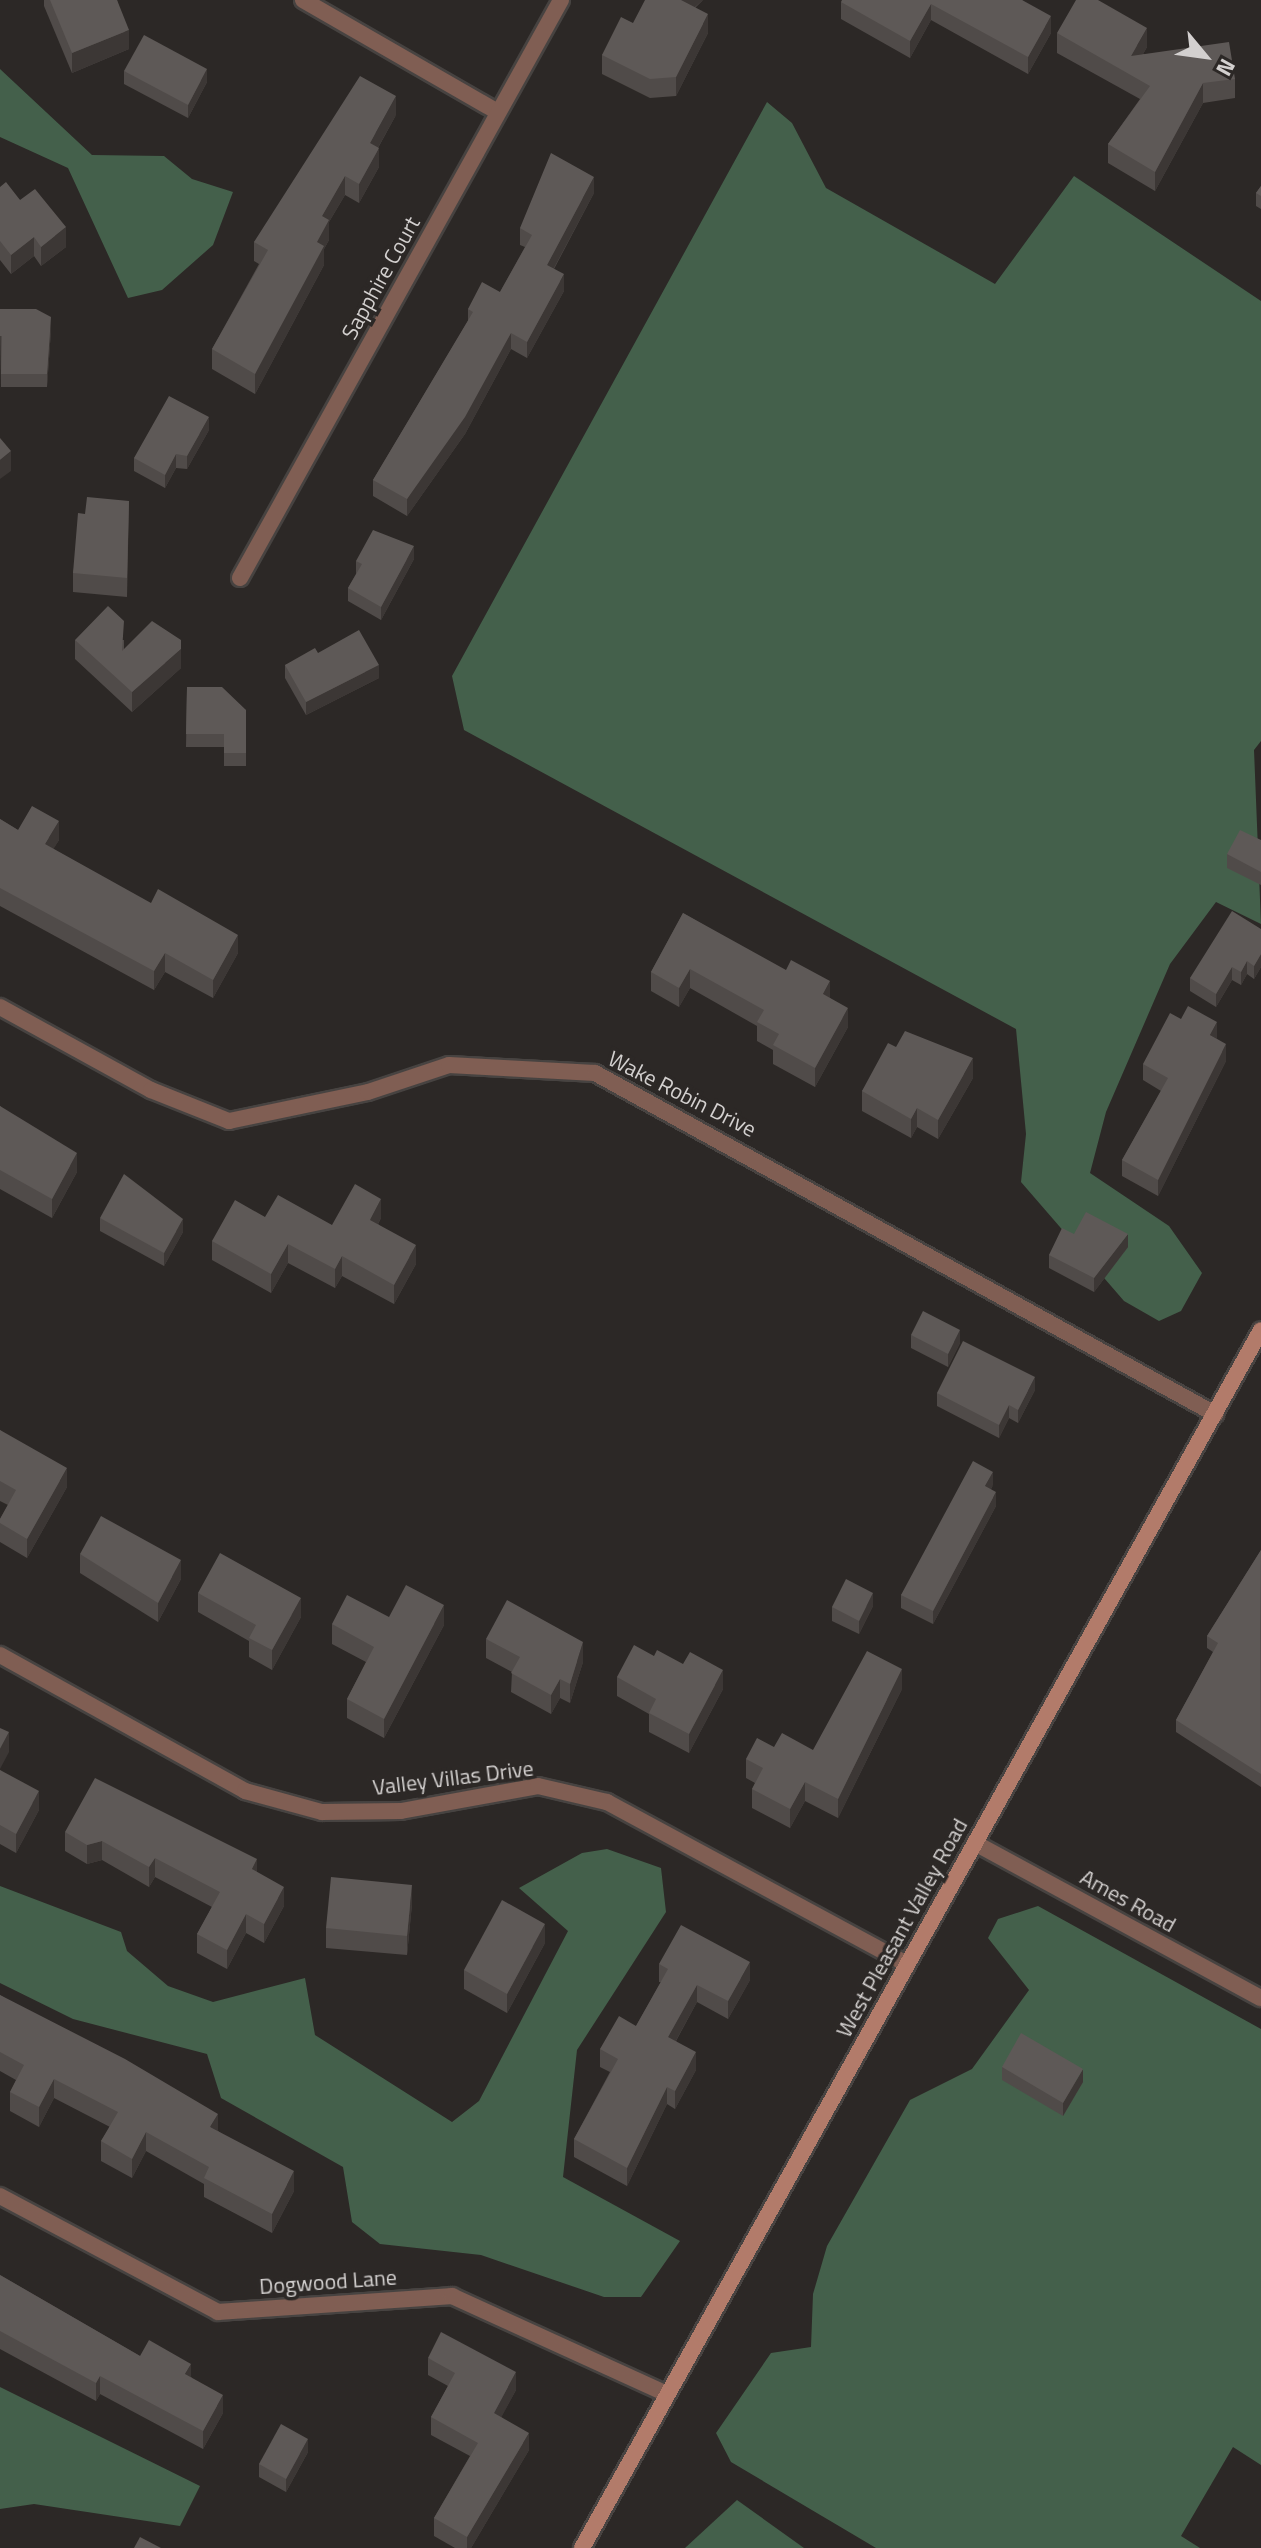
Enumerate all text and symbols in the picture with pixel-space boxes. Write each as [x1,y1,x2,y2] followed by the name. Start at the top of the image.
[1165,16,1245,96] north arrow
[1207,53,1245,83] text: N
[336,212,426,344] street label: Sapphire Court
[604,1045,760,1143] street label: Wake Robin Drive
[371,1755,535,1801] street label: Valley Villas Drive
[831,1814,973,2042] street label: West Pleasant Valley Road
[1076,1864,1180,1938] street label: Ames Road
[258,2264,398,2300] street label: Dogwood Lane

